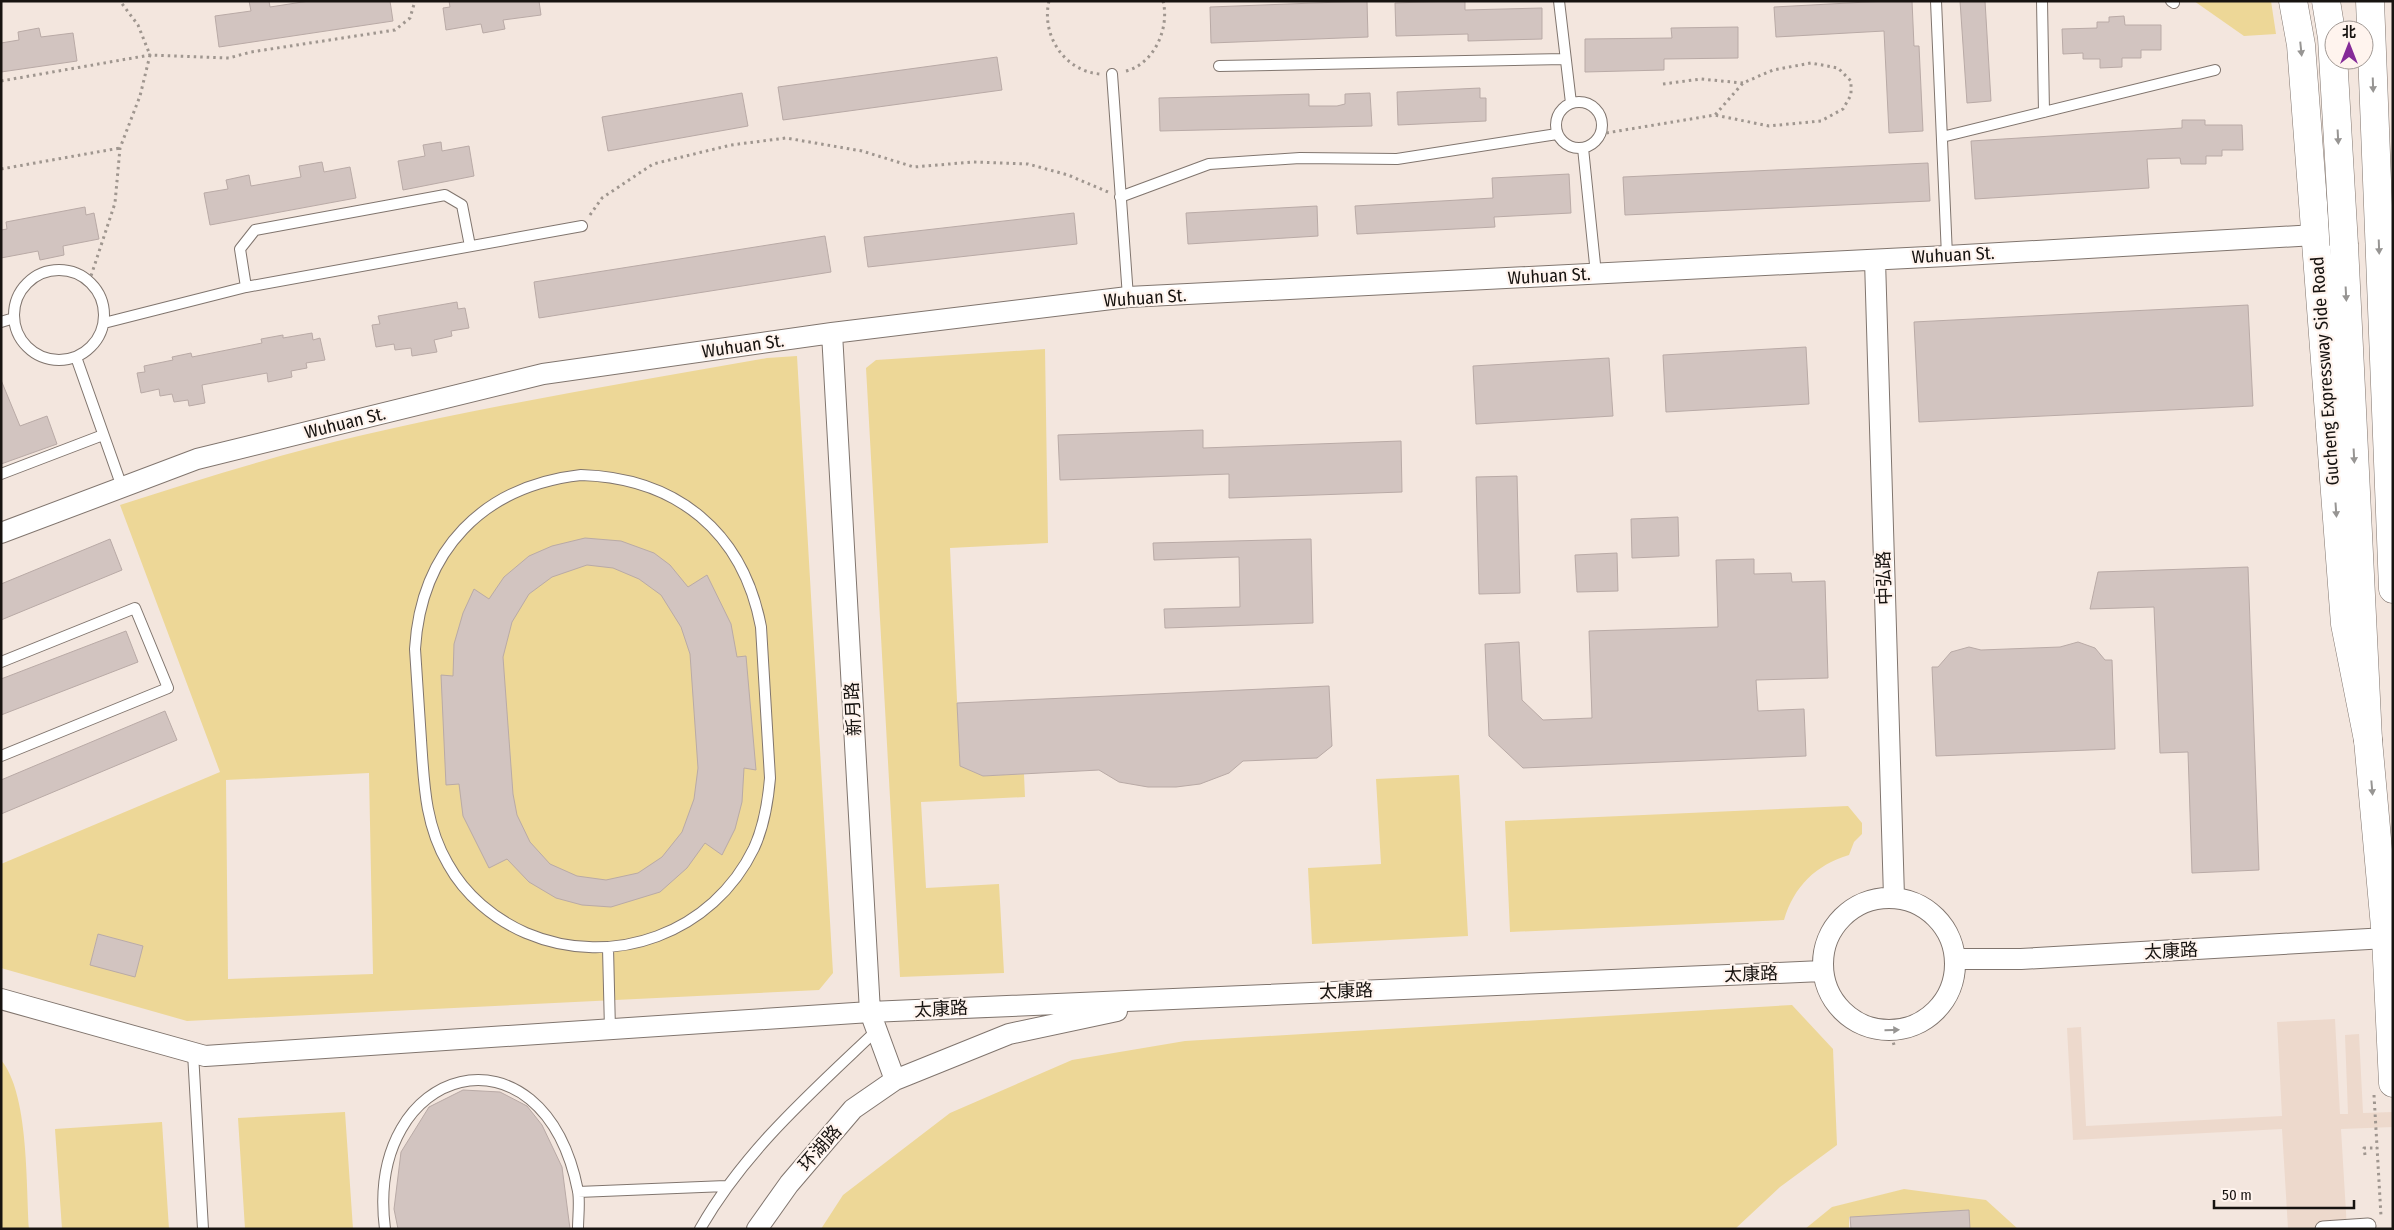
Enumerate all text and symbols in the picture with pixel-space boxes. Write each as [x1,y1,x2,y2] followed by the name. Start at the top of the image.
[2324,20,2374,70] north arrow
[2342,24,2356,41] text: 北
[2297,42,2305,58] one-way arrow
[2369,77,2377,93] one-way arrow
[2334,129,2342,145] one-way arrow
[2375,240,2383,256] one-way arrow
[1911,242,1995,268] street label: Wuhuan St.
[2306,256,2344,486] street label: Gucheng Expressway Side Road
[1507,263,1591,289] street label: Wuhuan St.
[1103,284,1187,312] street label: Wuhuan St.
[2343,286,2351,302] one-way arrow
[700,329,786,363] street label: Wuhuan St.
[302,402,388,444] street label: Wuhuan St.
[2351,449,2359,465] one-way arrow
[2333,502,2341,518] one-way arrow
[1872,551,1896,605] street label: 中弘路
[841,681,865,737] street label: 新月路
[2368,781,2376,797] one-way arrow
[2143,939,2199,963] street label: 太康路
[1724,962,1778,986] street label: 太康路
[1319,979,1373,1003] street label: 太康路
[913,997,969,1021] street label: 太康路
[1884,1026,1900,1034] one-way arrow
[794,1120,846,1176] street label: 环湖路
[2214,1178,2354,1210] scale bar
[2222,1186,2252,1204] text: 50 m

